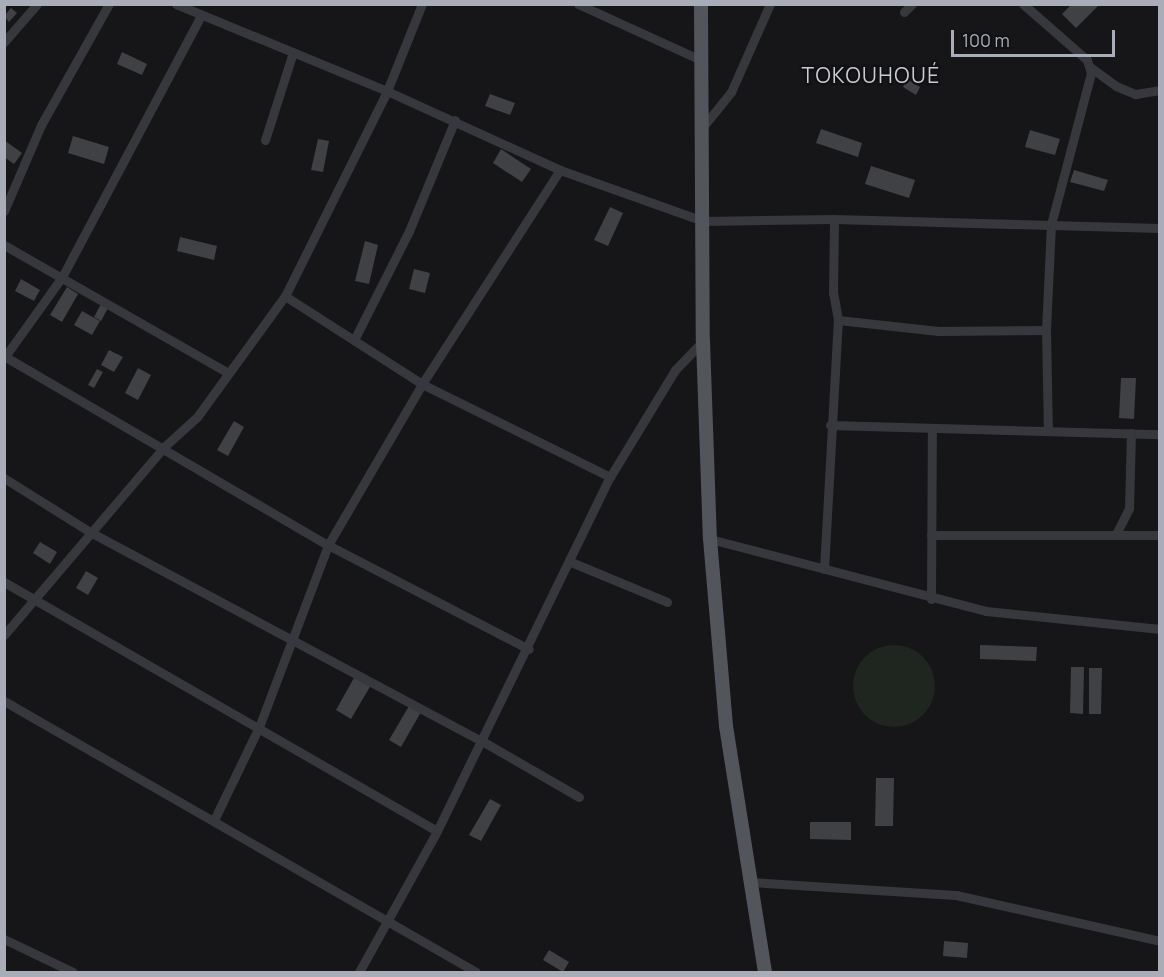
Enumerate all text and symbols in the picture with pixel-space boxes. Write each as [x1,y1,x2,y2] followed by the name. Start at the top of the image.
[954,18,1118,56] scale bar
[962,28,1010,52] text: 100 m
[801,62,941,88] district label: TOKOUHOUÉ

